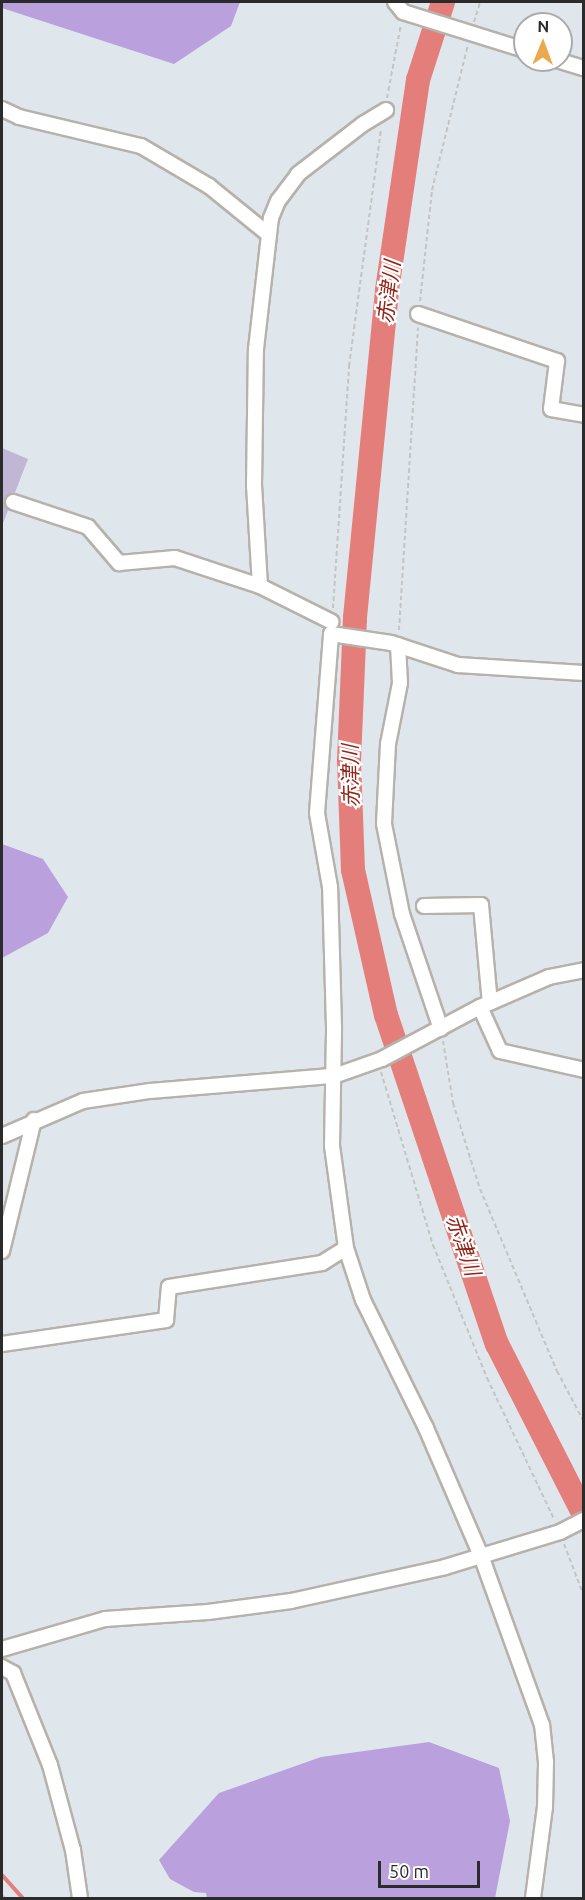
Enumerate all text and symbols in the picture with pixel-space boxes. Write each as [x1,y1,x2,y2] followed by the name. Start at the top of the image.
[513,12,573,72] north arrow
[537,17,549,35] text: N
[372,259,404,325] water label: 赤津川
[337,744,363,808] water label: 赤津川
[442,1211,486,1279] water label: 赤津川
[381,1849,483,1887] scale bar
[389,1861,429,1881] text: 50 m

